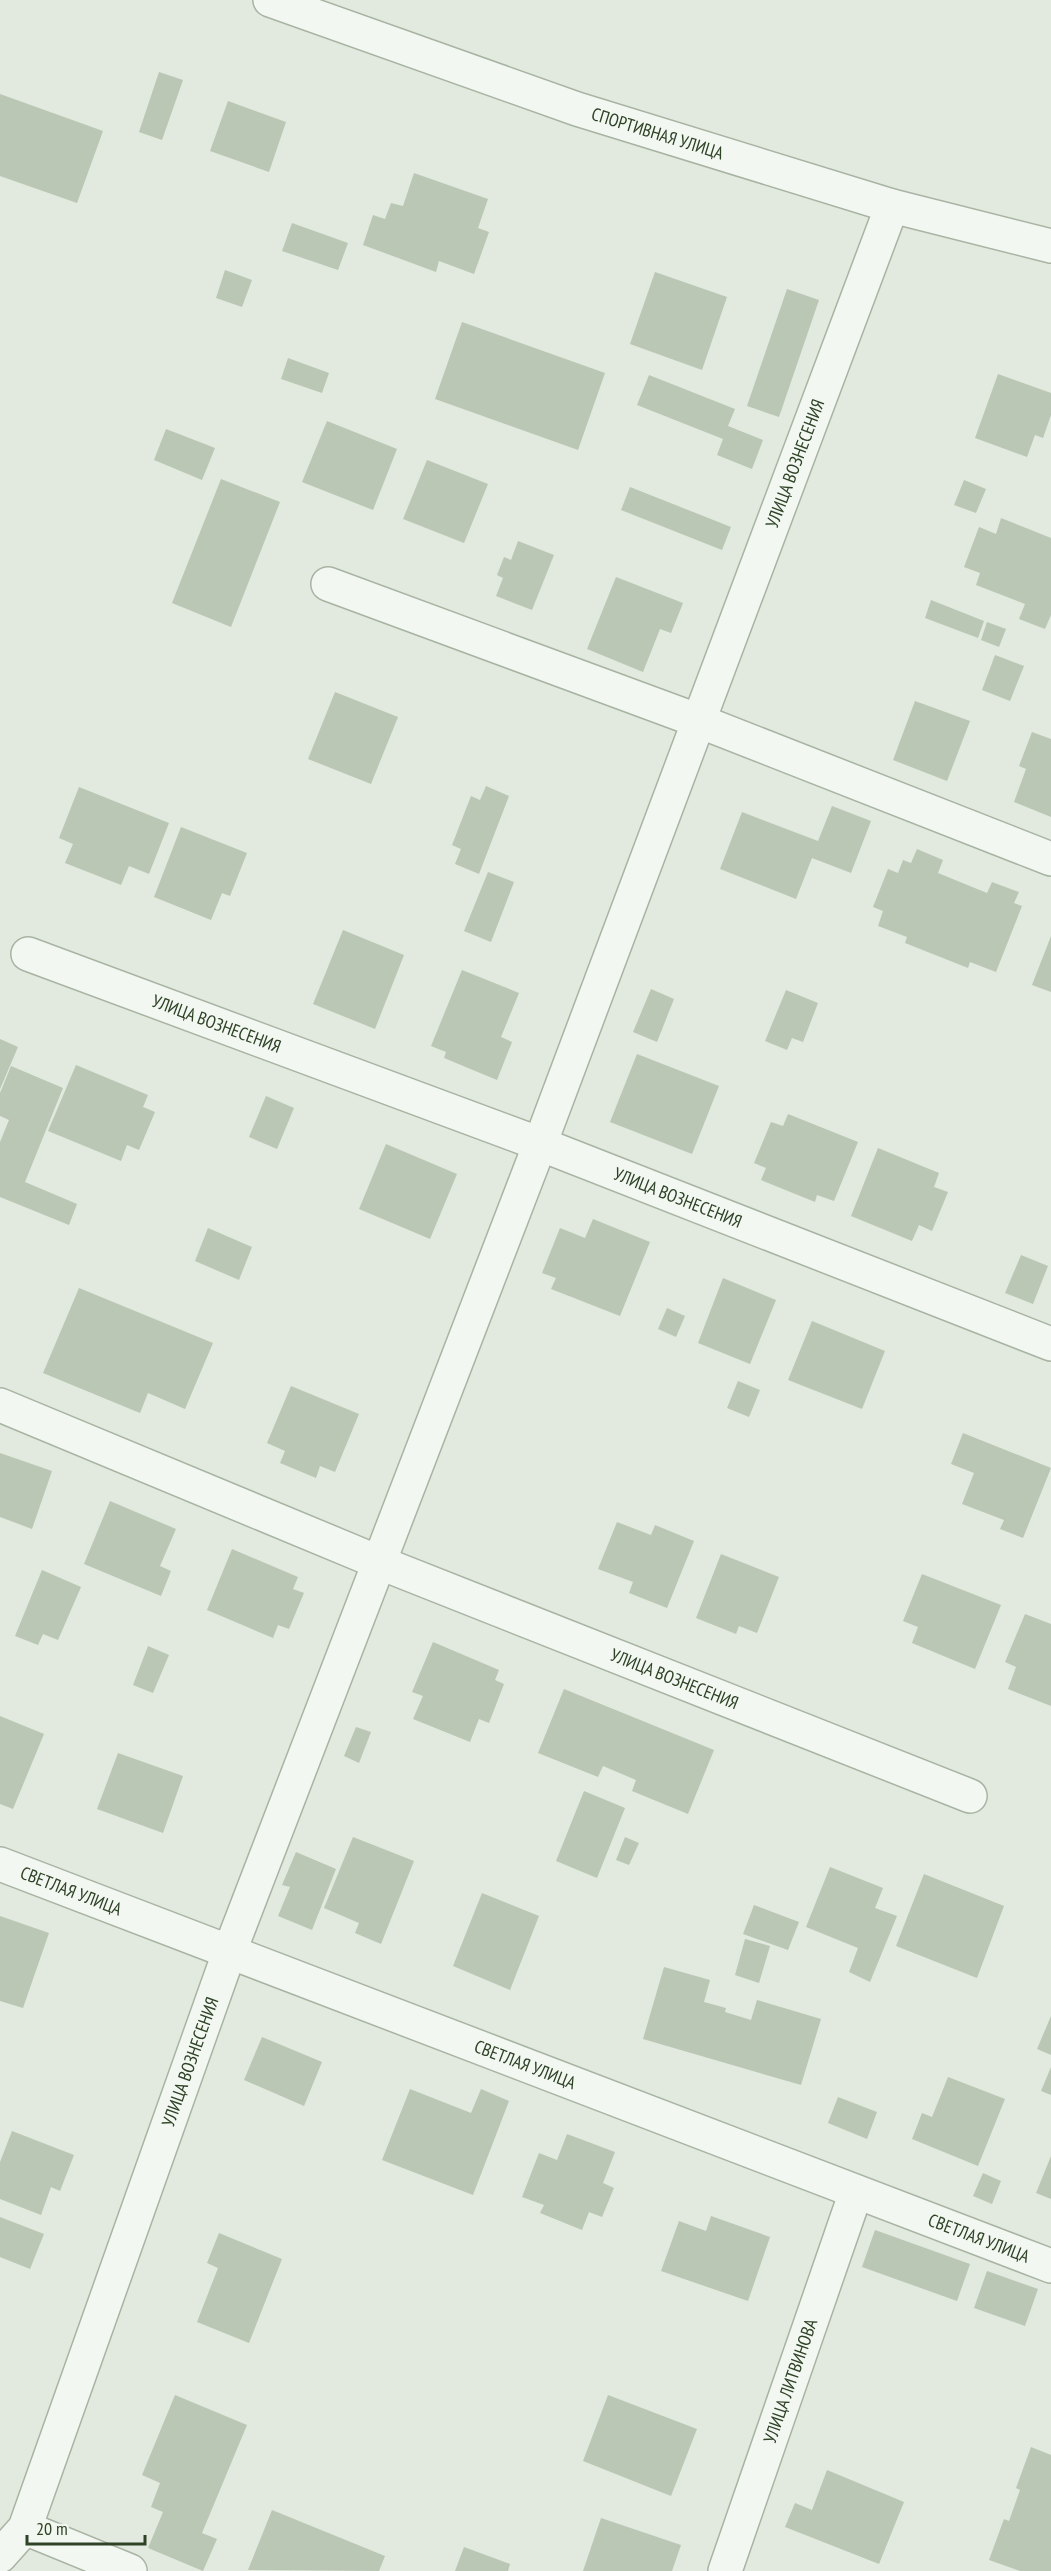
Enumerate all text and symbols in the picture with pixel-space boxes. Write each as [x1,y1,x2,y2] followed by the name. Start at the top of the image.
[589,102,727,165] street label: СПОРТИВНАЯ УЛИЦА
[760,396,829,531] street label: УЛИЦА ВОЗНЕСЕНИЯ
[149,989,284,1058] street label: УЛИЦА ВОЗНЕСЕНИЯ
[610,1162,745,1233] street label: УЛИЦА ВОЗНЕСЕНИЯ
[607,1643,742,1714] street label: УЛИЦА ВОЗНЕСЕНИЯ
[17,1861,126,1921] street label: СВЕТЛАЯ УЛИЦА
[156,1994,223,2130] street label: УЛИЦА ВОЗНЕСЕНИЯ
[471,2034,580,2094] street label: СВЕТЛАЯ УЛИЦА
[925,2208,1033,2268] street label: СВЕТЛАЯ УЛИЦА
[758,2315,822,2446] street label: УЛИЦА ЛИТВИНОВА
[27,2508,146,2546] scale bar
[36,2517,68,2540] text: 20 m

